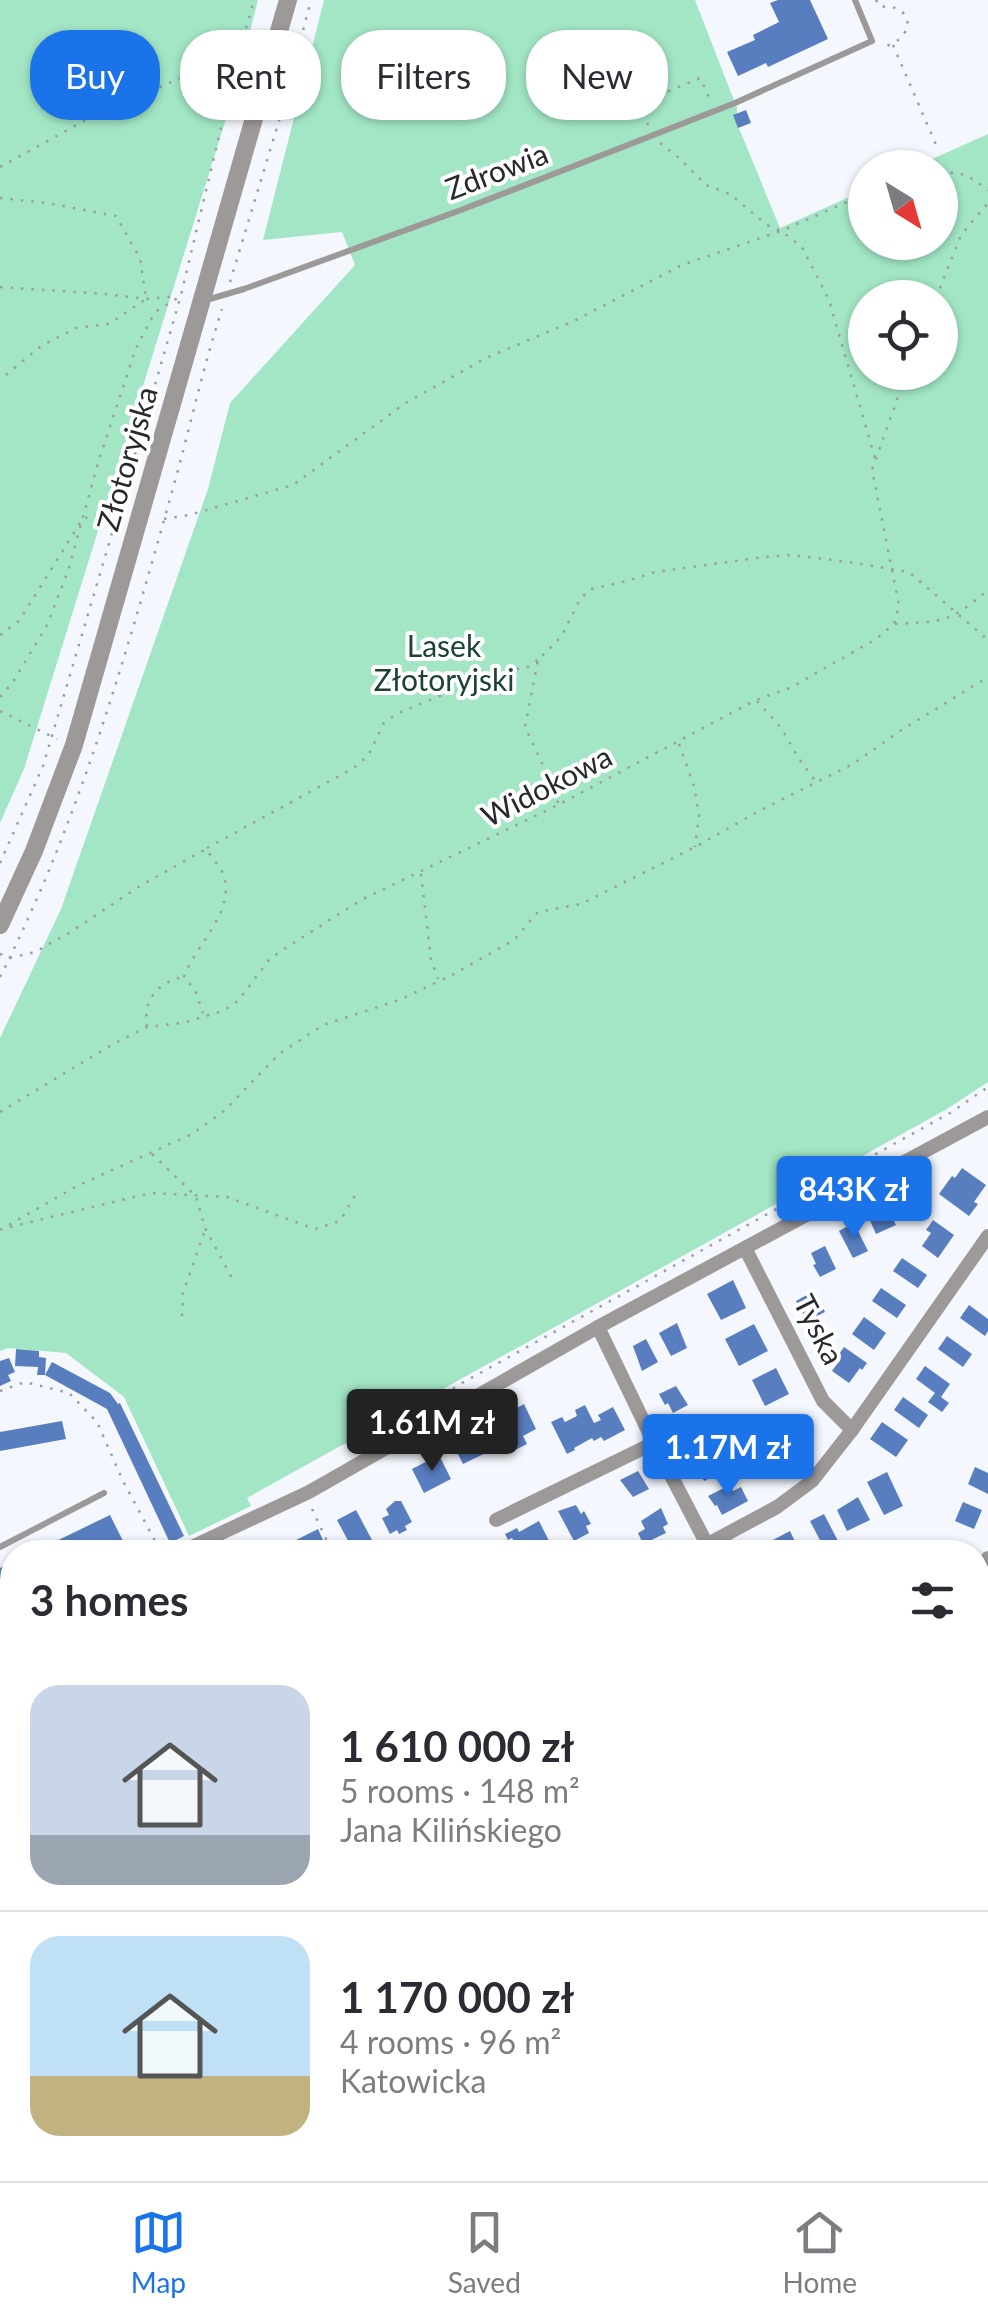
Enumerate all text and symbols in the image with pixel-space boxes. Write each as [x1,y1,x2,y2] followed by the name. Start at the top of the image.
[30,30,160,120] chip: Buy
[180,30,321,120] chip: Rent
[341,30,506,120] chip: Filters
[526,30,668,120] chip: New
[440,134,553,206] street label: Zdrowia
[848,150,958,260] north arrow
[848,150,958,390] map controls
[848,280,958,390] button: locate
[88,382,164,535] street label: Złotoryjska
[374,627,514,697] park label: Lasek Złotoryjski
[475,737,617,833] street label: Widokowa
[762,1156,946,1241] pin: 843K zł
[799,1169,909,1208] text: 843K zł
[787,1288,852,1370] street label: Tyska
[329,1389,535,1474] pin: 1.61M zł
[369,1402,495,1441] text: 1.61M zł
[625,1414,831,1499] pin: 1.17M zł
[665,1427,791,1466] text: 1.17M zł
[905,1573,960,1628] icon: filters
[30,1575,188,1625] text: 3 homes
[340,1721,574,1771] text: 1 610 000 zł
[110,1725,230,1845] icon: home
[340,1771,580,1810] text: 5 rooms · 148 m²
[340,1810,562,1849] text: Jana Kilińskiego
[340,1972,574,2022] text: 1 170 000 zł
[110,1976,230,2096] icon: home
[340,2022,561,2061] text: 4 rooms · 96 m²
[340,2061,486,2100] text: Katowicka
[131,2205,186,2299] tab: Map
[448,2205,521,2299] tab: Saved
[783,2205,857,2299] tab: Home

